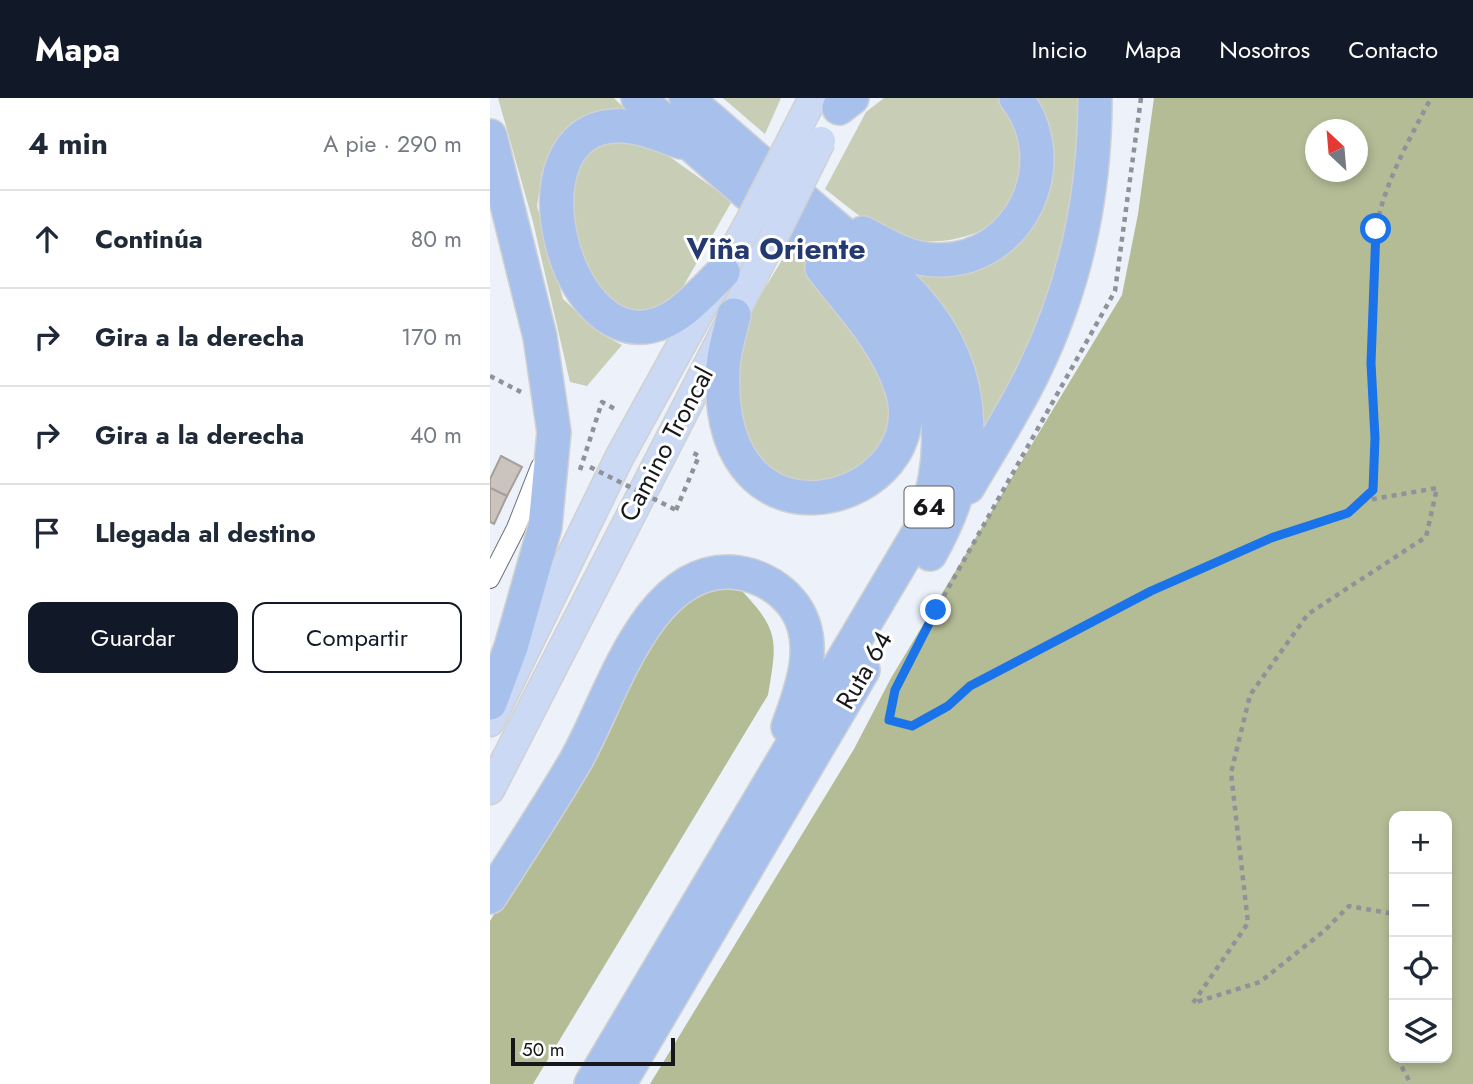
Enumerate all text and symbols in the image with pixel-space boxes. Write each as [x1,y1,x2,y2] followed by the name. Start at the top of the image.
[35,26,120,73] text: Mapa
[1032,32,1087,67] text: Inicio
[1125,32,1181,67] text: Mapa
[1219,32,1310,67] text: Nosotros
[1348,32,1438,67] text: Contacto
[1305,119,1368,182] north arrow
[28,122,108,165] text: 4 min
[323,127,462,161] text: A pie · 290 m
[1360,213,1391,244] route start
[28,220,66,258] icon: ahead
[95,220,203,258] text: Continúa
[411,222,462,256] text: 80 m
[685,227,866,270] district label: Viña Oriente
[28,318,66,356] icon: right
[95,318,304,356] text: Gira a la derecha
[401,320,462,354] text: 170 m
[609,360,723,528] street label: Camino Troncal
[28,416,66,454] icon: right
[95,416,304,454] text: Gira a la derecha
[410,418,462,452] text: 40 m
[904,486,954,528] road number: 64
[28,514,66,552] icon: arrive
[95,514,316,552] text: Llegada al destino
[920,594,951,625] route end
[28,602,238,673] button: Guardar
[252,602,462,673] button: Compartir
[826,624,902,716] street label: Ruta 64
[1389,811,1452,1063] map controls
[1389,811,1452,874] button: +
[1389,874,1452,937] button: −
[1389,937,1452,1000] button: locate
[1389,1000,1452,1063] button: layers
[511,1035,676,1067] scale bar
[522,1036,565,1063] text: 50 m

